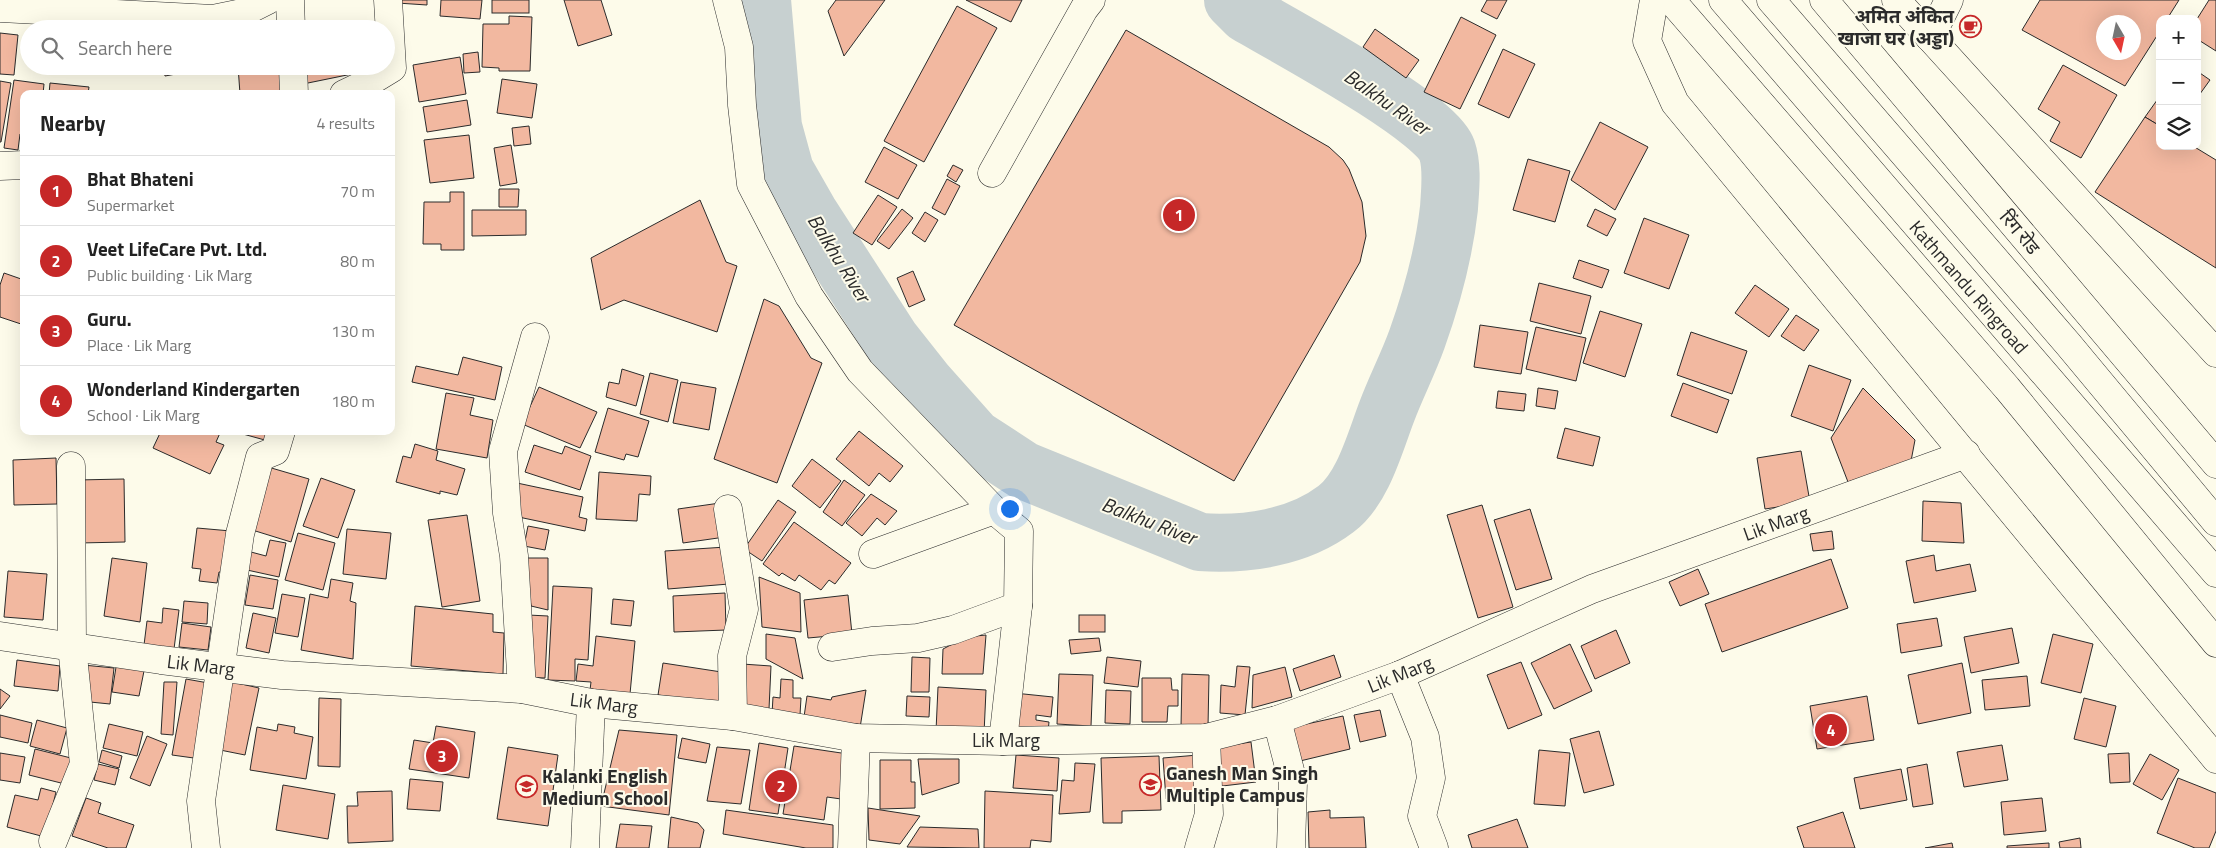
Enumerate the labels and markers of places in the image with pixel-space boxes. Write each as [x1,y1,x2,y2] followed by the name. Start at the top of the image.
[1838,1,1955,52] place label: अमित अंकित खाजा घर (अड्डा)
[1958,15,1982,39] cafe icon: अमित अंकित खाजा घर (अड्डा)
[1163,196,1195,234] pin: 1
[1815,711,1847,749] pin: 4
[426,737,458,775] pin: 3
[1166,758,1318,809] place label: Ganesh Man Singh Multiple Campus
[542,761,669,812] place label: Kalanki English Medium School
[765,767,797,805] pin: 2
[1138,772,1162,796] school or university icon: Ganesh Man Singh Multiple Campus
[514,775,538,799] school or university icon: Kalanki English Medium School

